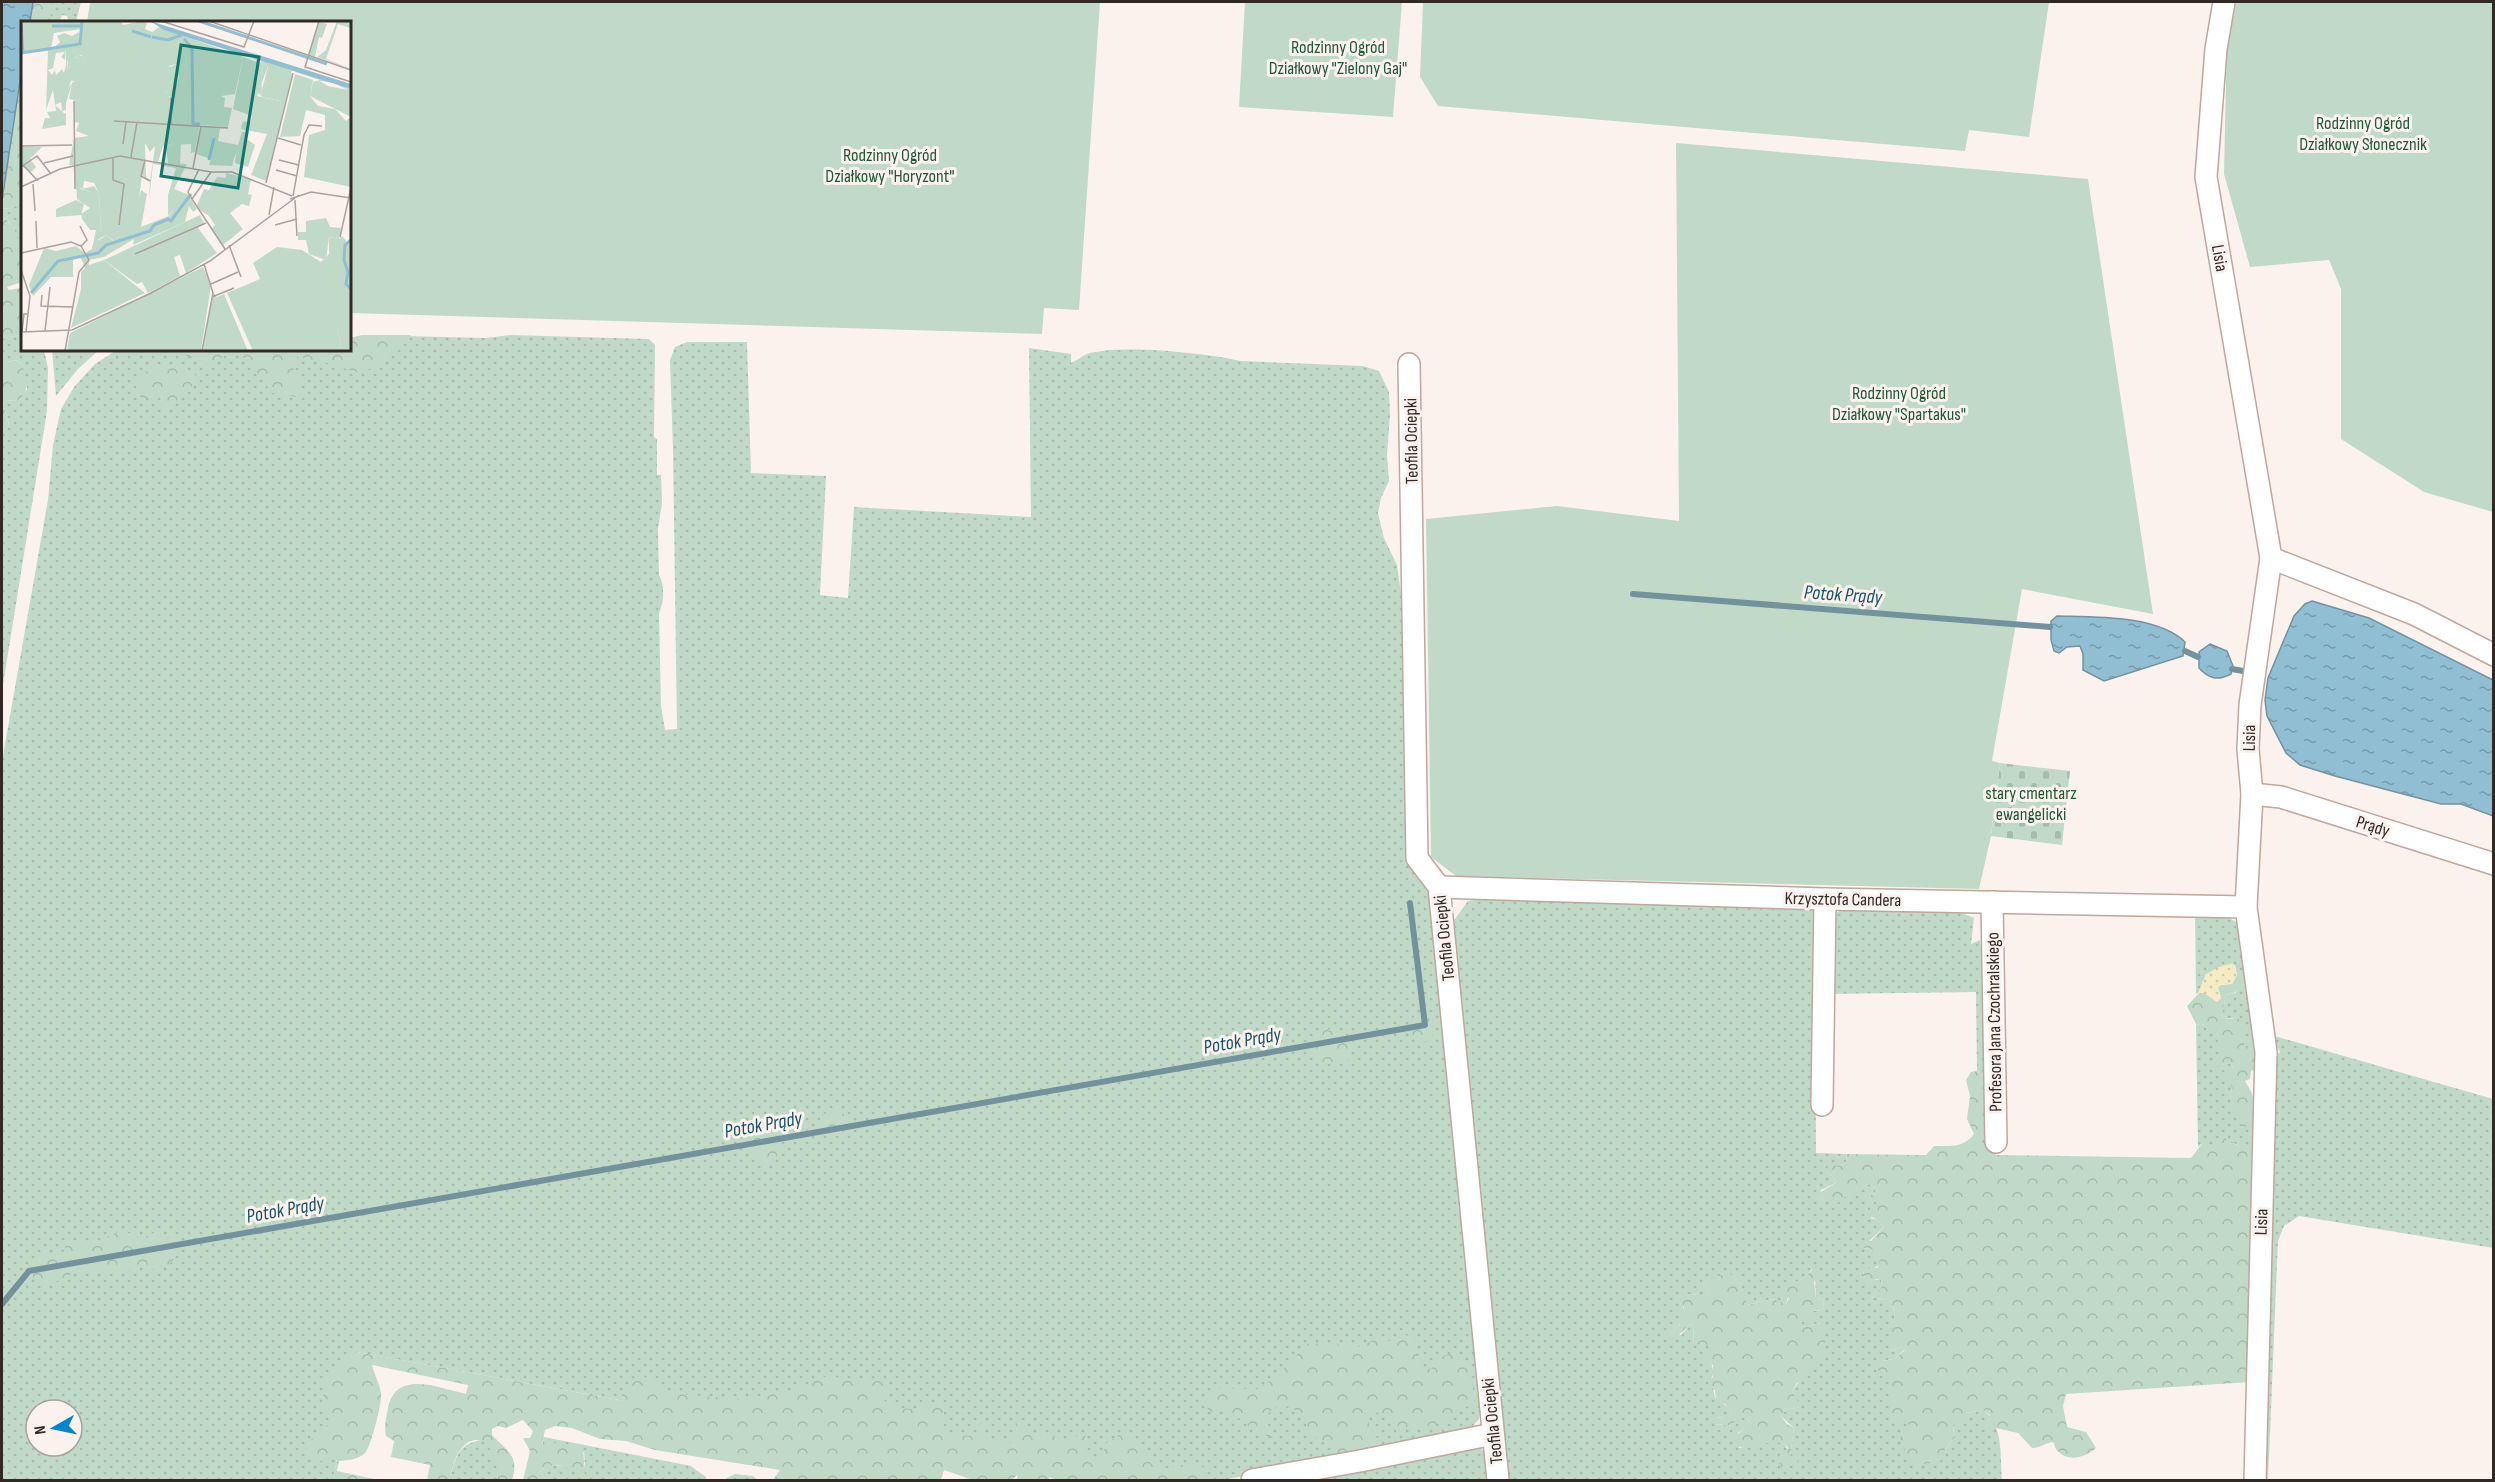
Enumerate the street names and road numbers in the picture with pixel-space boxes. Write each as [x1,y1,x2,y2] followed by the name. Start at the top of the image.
[2207,243,2232,273] street label: Lisia
[1400,398,1423,484] street label: Teofila Ociepki
[2239,724,2260,752] street label: Lisia
[2353,811,2392,842] street label: Prądy
[1785,888,1902,911] street label: Krzysztofa Candera
[1430,894,1459,982] street label: Teofila Ociepki
[1982,932,2007,1112] street label: Profesora Jana Czochralskiego
[2251,1208,2272,1236] street label: Lisia
[1478,1377,1507,1465] street label: Teofila Ociepki

